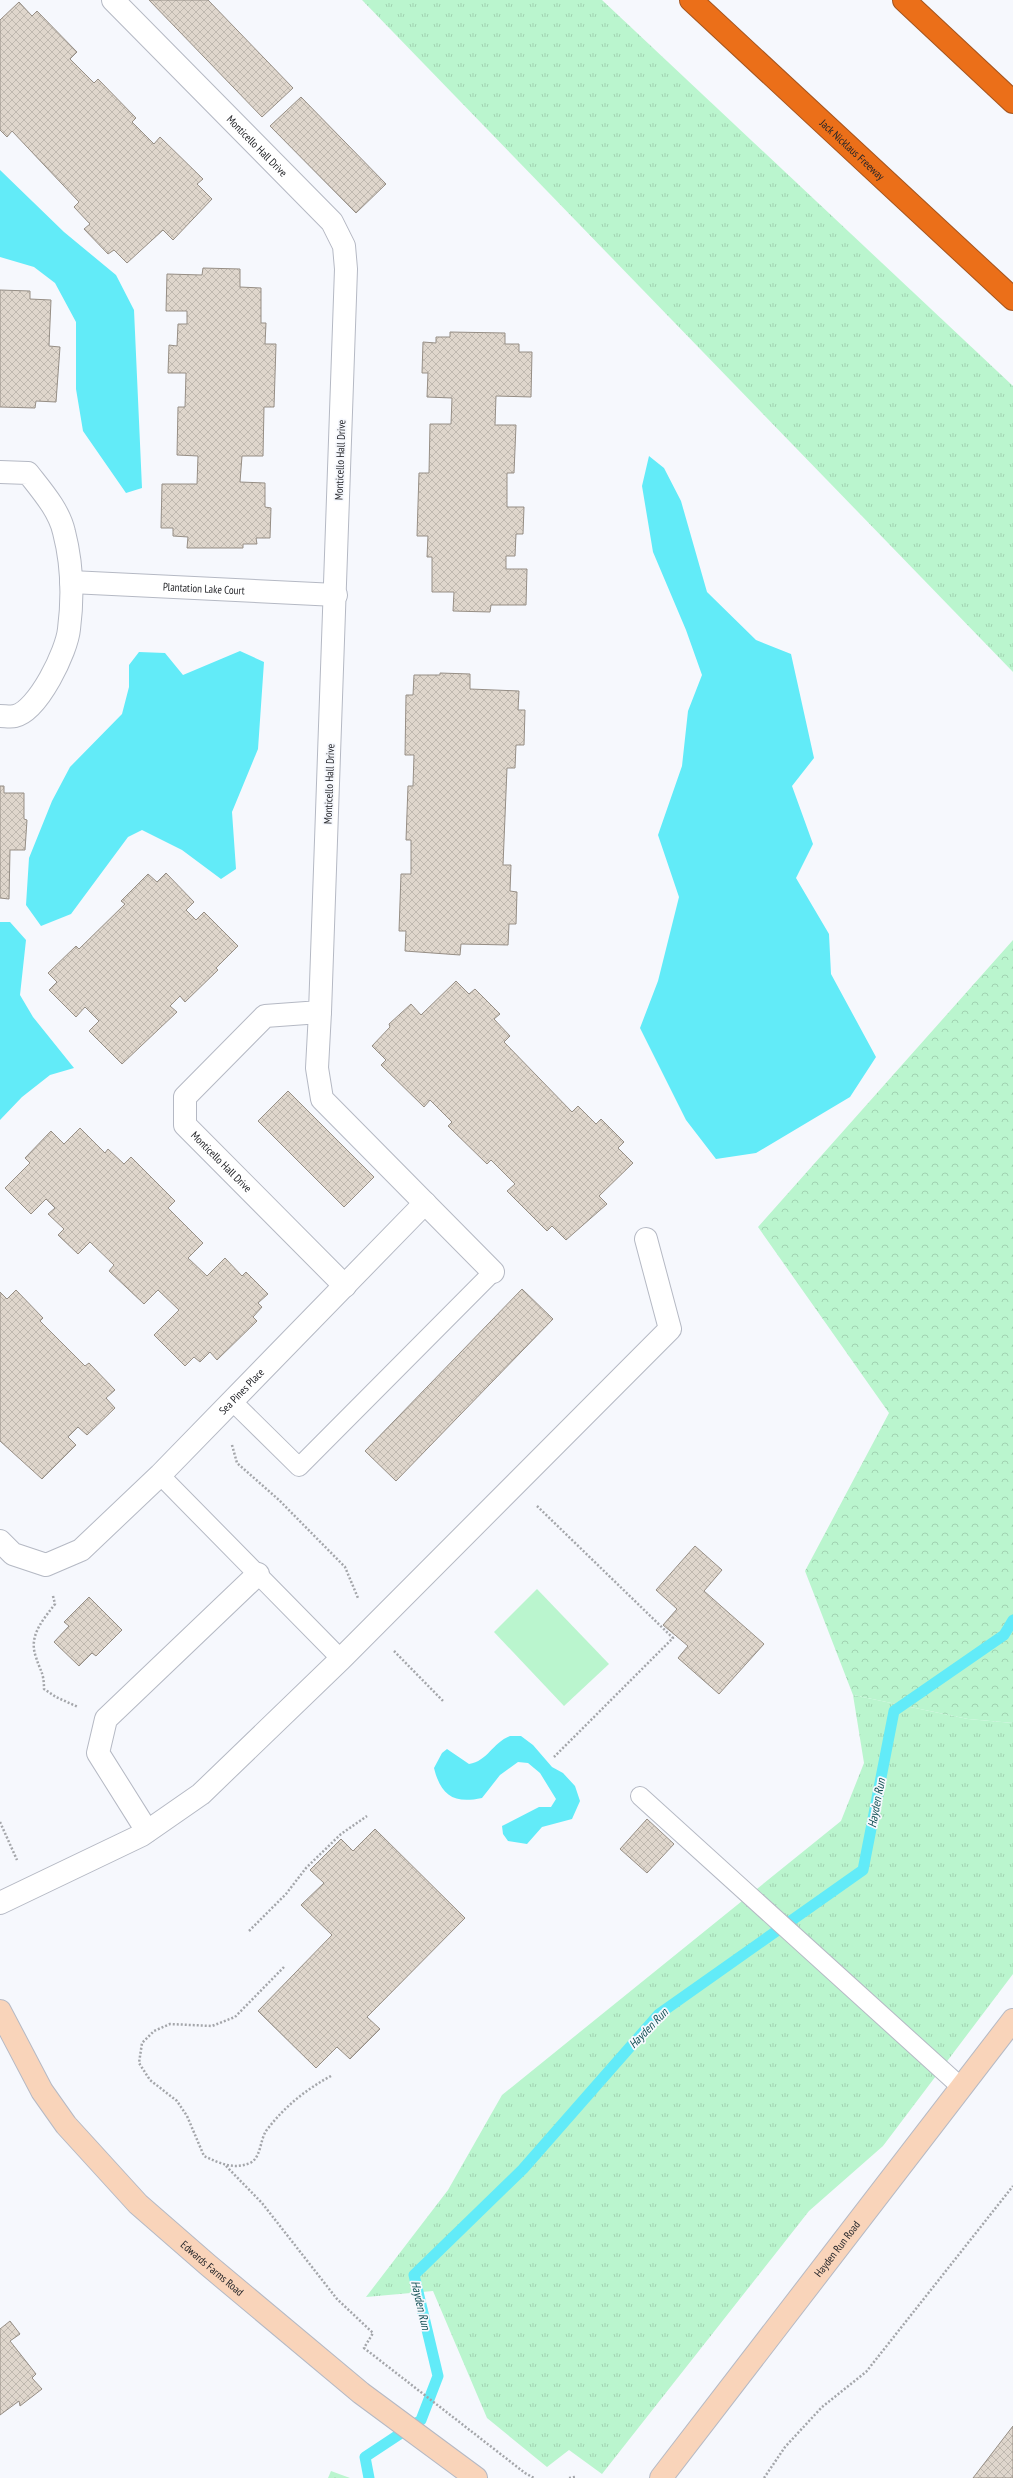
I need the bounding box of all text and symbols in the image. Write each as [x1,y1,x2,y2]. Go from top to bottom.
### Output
street label: Monticello Hall Drive [224,112,291,180]
street label: Jack Nicklaus Freeway [816,116,888,184]
street label: Monticello Hall Drive [332,419,348,500]
street label: Plantation Lake Court [162,580,245,598]
street label: Monticello Hall Drive [321,743,337,824]
street label: Monticello Hall Drive [188,1128,255,1196]
street label: Sea Pines Place [216,1365,267,1417]
water label: Hayden Run [864,1776,888,1829]
water label: Hayden Run [625,2004,671,2051]
street label: Hayden Run Road [811,2218,863,2280]
street label: Edwards Farms Road [178,2237,247,2299]
water label: Hayden Run [408,2279,434,2332]

